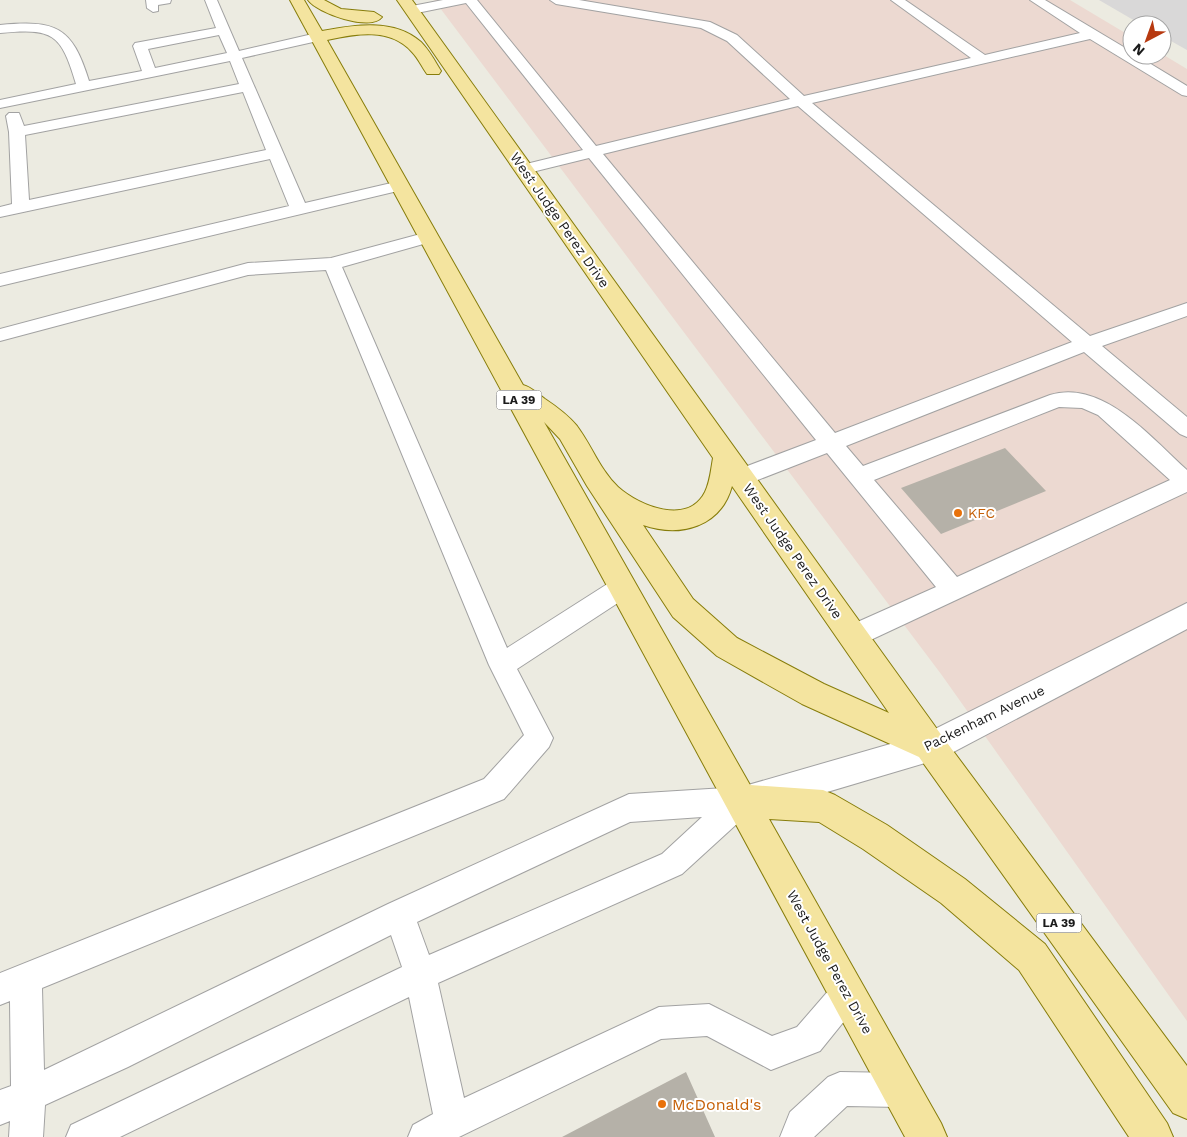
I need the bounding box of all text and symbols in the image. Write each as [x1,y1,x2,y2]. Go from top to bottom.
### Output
north arrow [1122,15,1172,65]
text: N [1129,40,1148,59]
street label: West Judge Perez Drive [507,149,613,291]
road number: LA 39 [496,390,542,410]
street label: West Judge Perez Drive [740,480,846,622]
place label: KFC [968,505,995,521]
marker: KFC [952,507,964,519]
street label: Packenham Avenue [921,682,1047,754]
street label: West Judge Perez Drive [784,888,876,1036]
road number: LA 39 [1036,914,1082,932]
place label: McDonald's [672,1095,762,1114]
marker: McDonald's [656,1098,668,1110]

